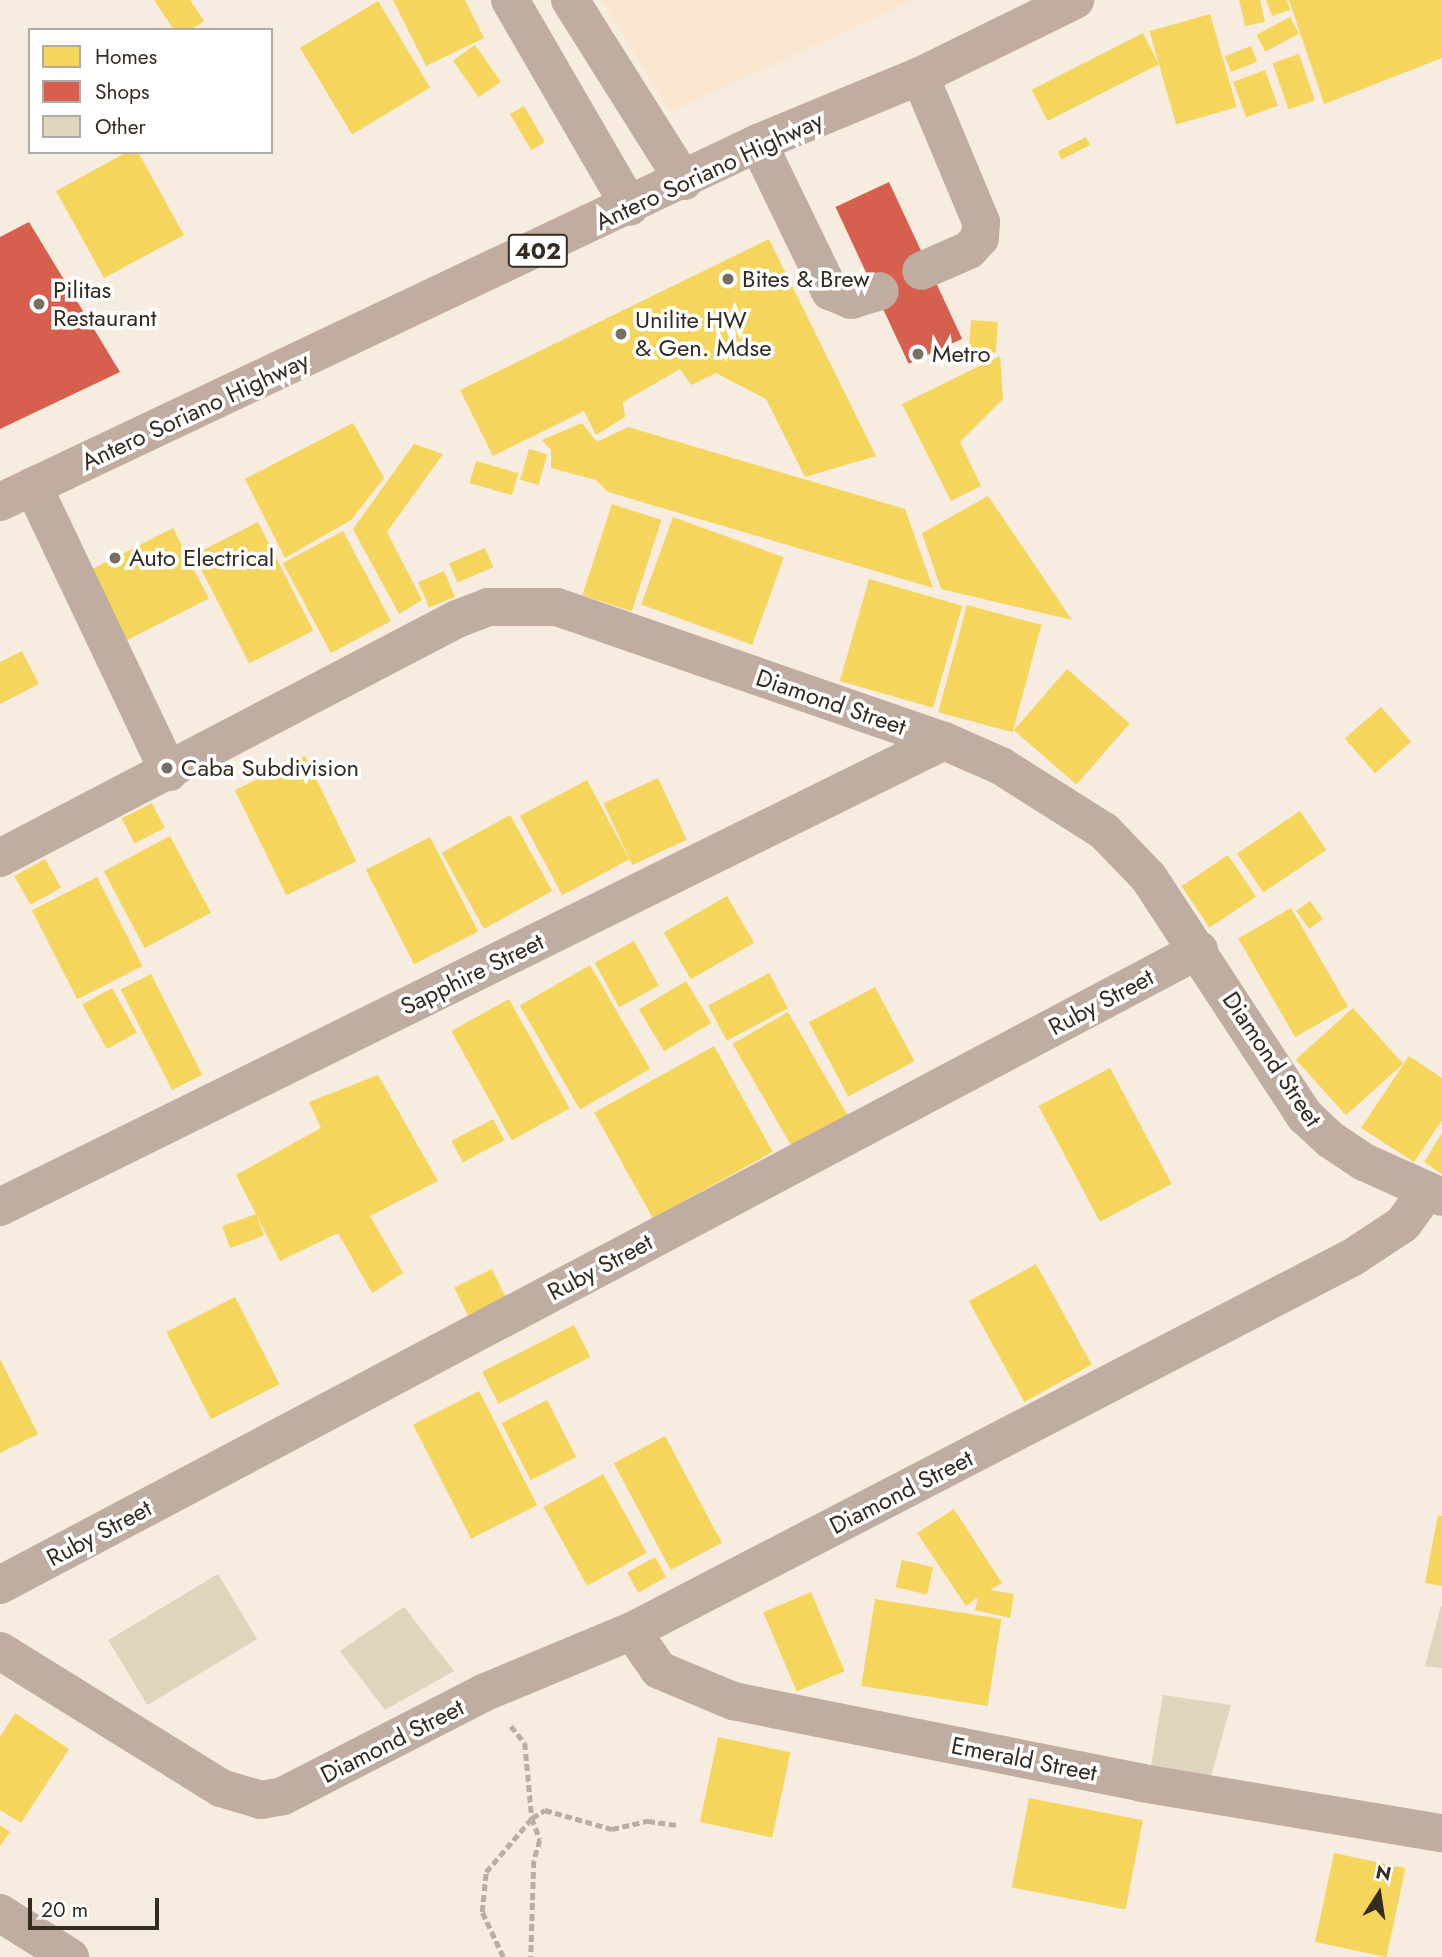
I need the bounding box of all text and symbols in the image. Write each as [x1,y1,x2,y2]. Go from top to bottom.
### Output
legend [28,28,273,154]
text: Homes [95,42,157,72]
text: Shops [95,77,149,107]
street label: Antero Soriano Highway [591,106,827,236]
text: Other [95,112,146,142]
road number: 402 [506,232,570,270]
place label: Bites & Brew [742,265,870,293]
marker: Bites & Brew [720,271,736,287]
place label: Pilitas Restaurant [53,276,157,332]
marker: Pilitas Restaurant [31,296,47,312]
place label: Unilite HW & Gen. Mdse [635,306,772,362]
marker: Unilite HW & Gen. Mdse [613,326,629,342]
place label: Metro [932,340,991,368]
street label: Antero Soriano Highway [77,346,313,476]
marker: Metro [910,346,926,362]
place label: Auto Electrical [129,544,274,572]
marker: Auto Electrical [107,550,123,566]
street label: Diamond Street [752,663,910,741]
place label: Caba Subdivision [181,754,359,782]
marker: Caba Subdivision [159,760,175,776]
street label: Sapphire Street [396,927,548,1021]
street label: Ruby Street [1044,962,1158,1042]
street label: Diamond Street [1216,986,1328,1132]
street label: Ruby Street [543,1227,657,1307]
street label: Diamond Street [825,1444,977,1540]
street label: Ruby Street [42,1493,156,1573]
street label: Diamond Street [316,1693,468,1789]
street label: Emerald Street [949,1731,1099,1787]
text: N [1373,1858,1394,1888]
north arrow [1344,1859,1414,1929]
scale bar [32,1884,163,1928]
text: 20 m [41,1895,88,1925]

